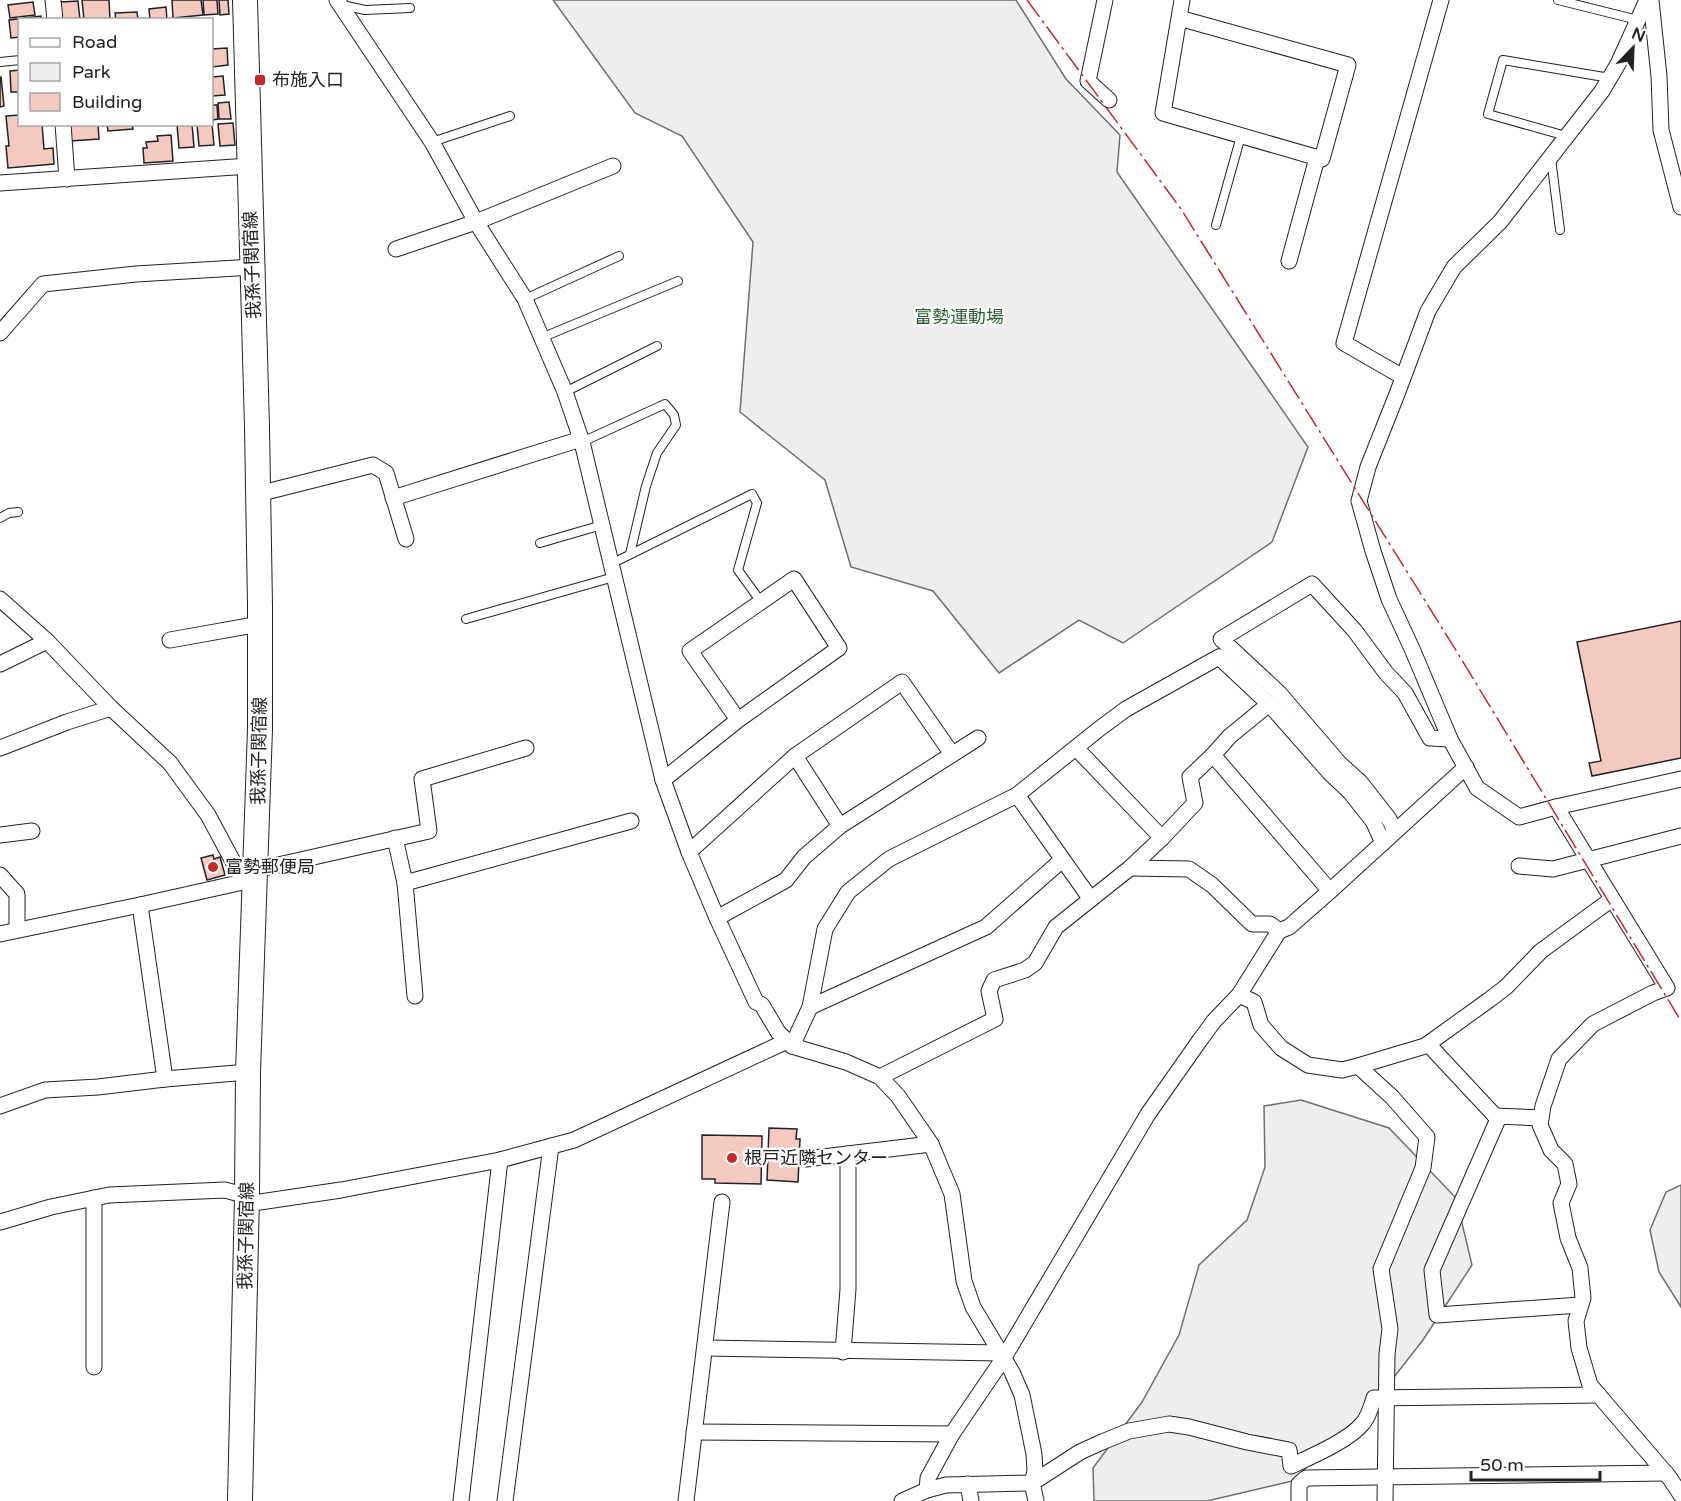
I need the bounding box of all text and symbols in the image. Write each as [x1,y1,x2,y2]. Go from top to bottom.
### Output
legend [18,18,213,126]
north arrow [1603,18,1663,78]
text: N [1629,23,1648,47]
text: Road [72,31,117,53]
text: Park [72,61,111,83]
place label: 布施入口 [272,69,344,91]
marker: 布施入口 [253,73,267,87]
text: Building [72,91,142,113]
street label: 我孫子関宿線 [239,211,265,319]
park label: 富勢運動場 [914,306,1004,328]
street label: 我孫子関宿線 [247,697,271,805]
place label: 富勢郵便局 [225,856,315,878]
marker: 富勢郵便局 [206,860,220,874]
place label: 根戸近隣センター [744,1147,888,1169]
marker: 根戸近隣センター [725,1151,739,1165]
street label: 我孫子関宿線 [234,1182,258,1290]
scale bar [1471,1444,1600,1482]
text: 50 m [1480,1454,1524,1476]

